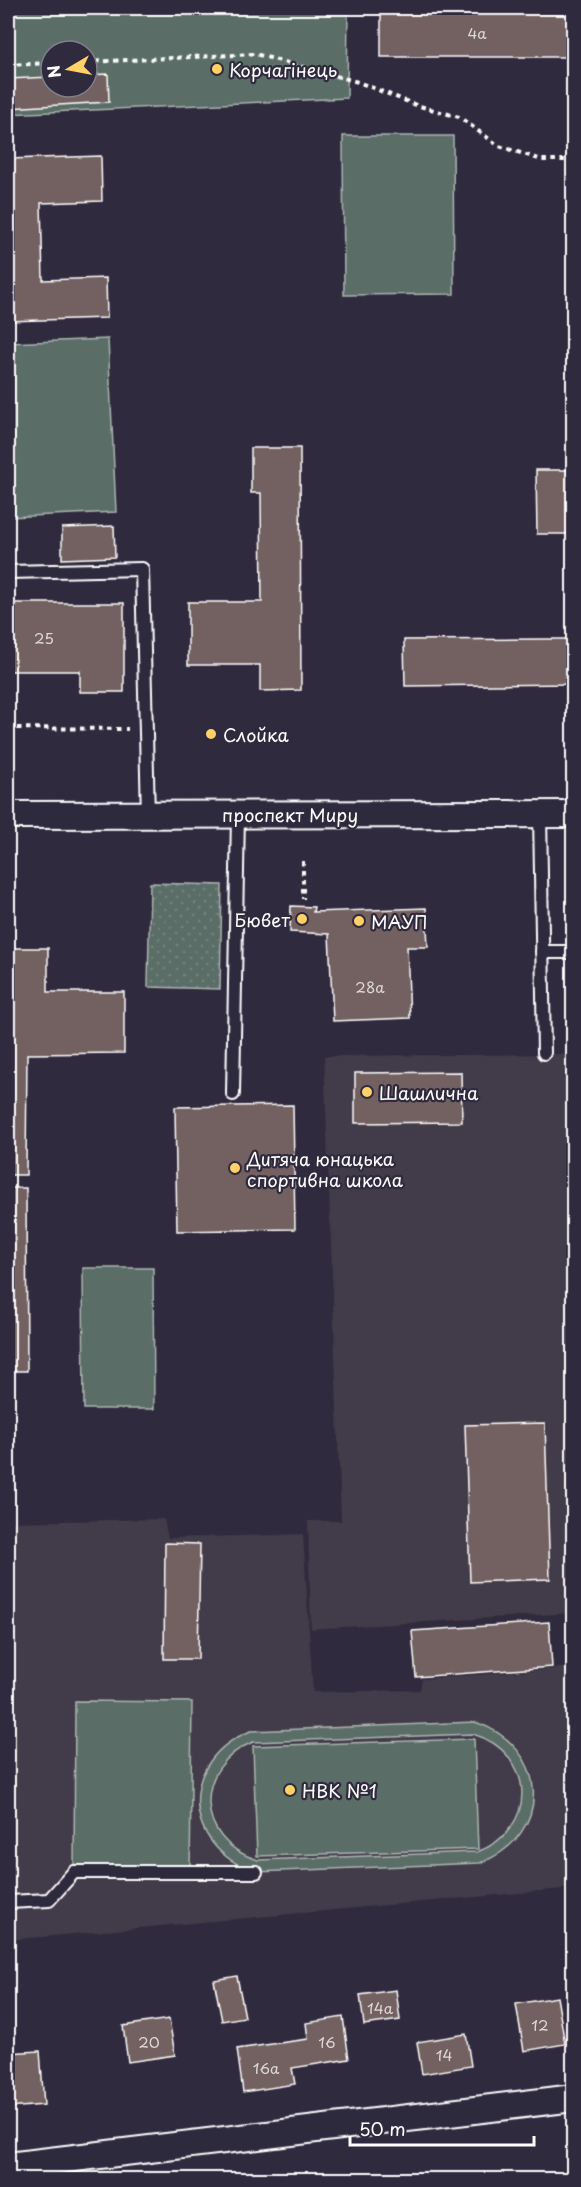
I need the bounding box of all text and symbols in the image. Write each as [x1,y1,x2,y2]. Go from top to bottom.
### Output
house number: 4а [467,21,487,44]
north arrow [39,39,99,99]
place label: Корчагінець [229,56,337,83]
marker: Корчагінець [210,62,224,76]
text: N [40,63,66,80]
house number: 25 [34,626,54,649]
place label: Слойка [223,721,289,748]
marker: Слойка [204,727,218,741]
street label: проспект Миру [222,801,358,828]
place label: Бювет [235,906,290,933]
place label: МАУП [371,908,427,935]
marker: Бювет [295,912,309,926]
marker: МАУП [352,914,366,928]
house number: 28а [355,975,385,998]
place label: Шашлична [379,1079,479,1106]
marker: Шашлична [360,1085,374,1099]
place label: Дитяча юнацька спортивна школа [246,1145,404,1193]
marker: Дитяча юнацька спортивна школа [228,1161,242,1175]
place label: НВК №1 [302,1777,377,1804]
marker: НВК №1 [283,1783,297,1797]
house number: 14а [367,1996,394,2019]
house number: 12 [531,2013,549,2036]
house number: 20 [138,2030,160,2053]
house number: 16 [318,2030,336,2053]
house number: 14 [436,2043,452,2066]
house number: 16а [253,2056,280,2079]
scale bar [350,2109,534,2147]
text: 50 m [359,2115,406,2142]

